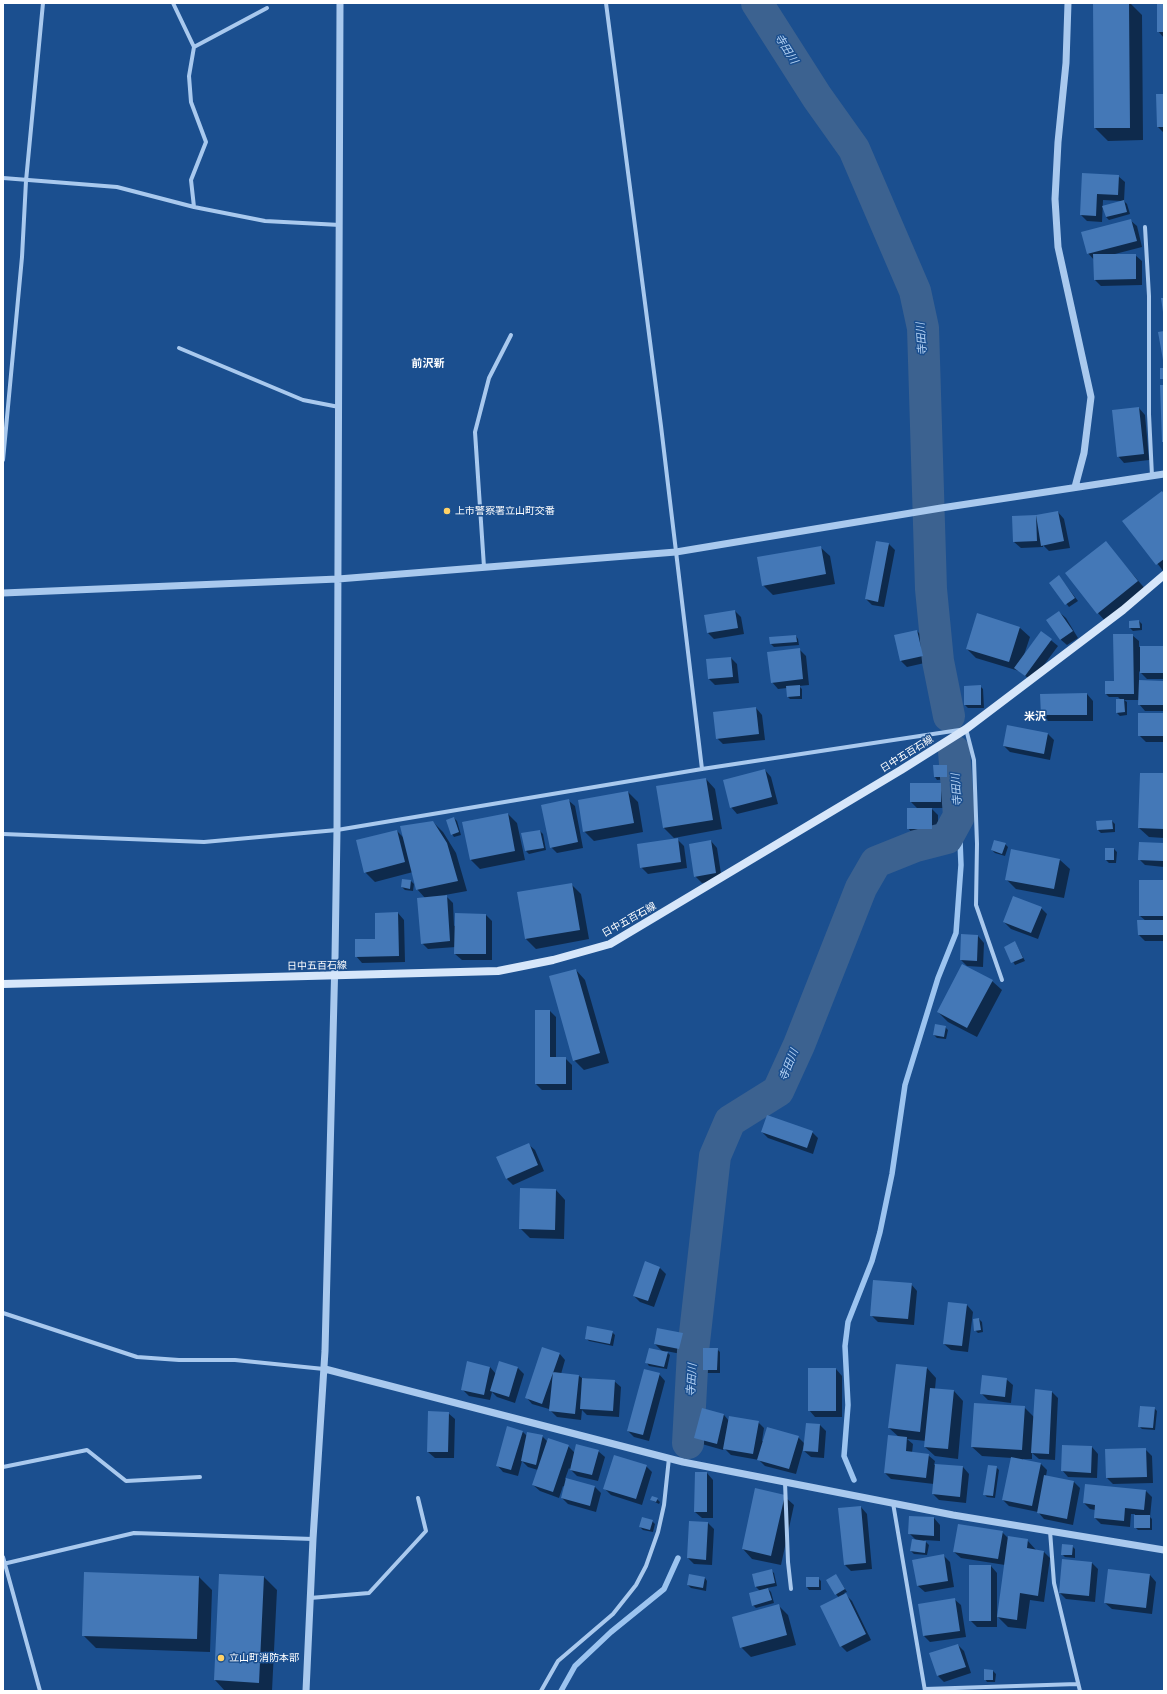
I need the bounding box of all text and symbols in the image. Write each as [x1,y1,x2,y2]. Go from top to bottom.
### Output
water label: 寺田川 [772,32,800,66]
water label: 寺田川 [914,322,930,356]
district label: 前沢新 [412,357,444,371]
place label: 上市警察署立山町交番 [455,505,555,517]
marker: 上市警察署立山町交番 [442,506,452,516]
district label: 米沢 [1024,710,1046,724]
street label: 日中五百石線 [878,733,936,775]
water label: 寺田川 [949,773,965,807]
street label: 日中五百石線 [600,900,658,940]
street label: 日中五百石線 [287,959,347,973]
water label: 寺田川 [777,1047,801,1083]
water label: 寺田川 [685,1363,699,1397]
place label: 立山町消防本部 [229,1652,299,1664]
marker: 立山町消防本部 [216,1653,226,1663]

